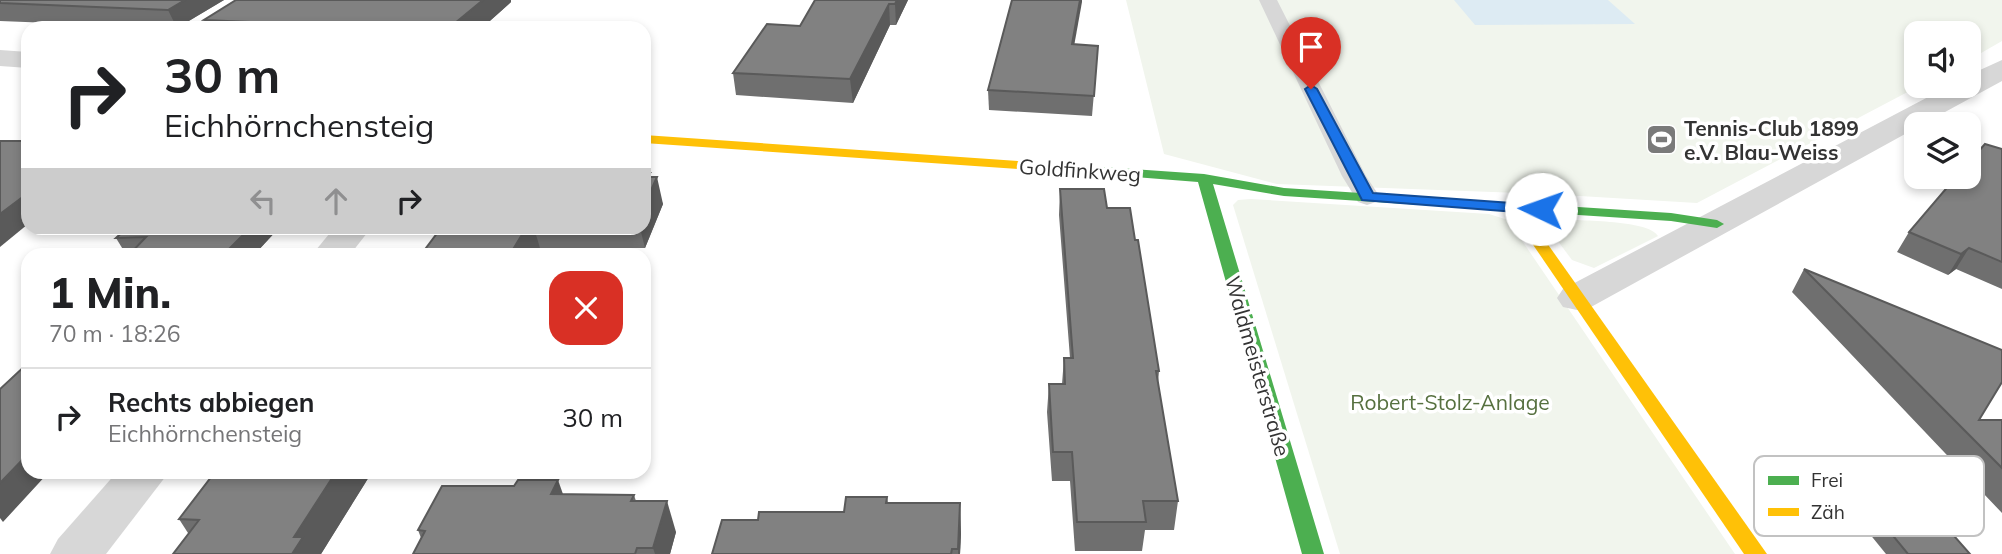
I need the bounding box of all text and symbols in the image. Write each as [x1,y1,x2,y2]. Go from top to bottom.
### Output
pin [1281,17,1341,89]
map controls [1904,21,1981,189]
button: sound [1904,21,1981,98]
icon: arrive [1292,28,1330,66]
text: 30 m [164,44,280,105]
icon: right [49,49,140,140]
text: Eichhörnchensteig [164,105,434,145]
button: layers [1904,112,1981,189]
place label: Tennis-Club 1899 e.V. Blau-Weiss [1684,115,1859,165]
sports icon: Tennis-Club 1899 e.V. Blau-Weiss [1644,123,1678,157]
street label: Goldfinkweg [1018,153,1142,187]
position arrow [1504,172,1578,246]
icon: left [244,182,282,220]
icon: ahead [317,182,355,220]
icon: right [390,182,428,220]
text: 1 Min. [49,266,171,319]
button: close [549,271,623,345]
street label: Waldmeisterstraße [1220,273,1296,459]
text: 70 m · 18:26 [49,319,181,348]
text: Rechts abbiegen [108,386,314,419]
park label: Robert-Stolz-Anlage [1350,389,1550,415]
icon: right [49,398,87,436]
text: 30 m [562,401,623,434]
text: Eichhörnchensteig [108,419,302,448]
legend [1754,456,1984,536]
text: Frei [1811,468,1843,492]
text: Zäh [1811,500,1845,524]

